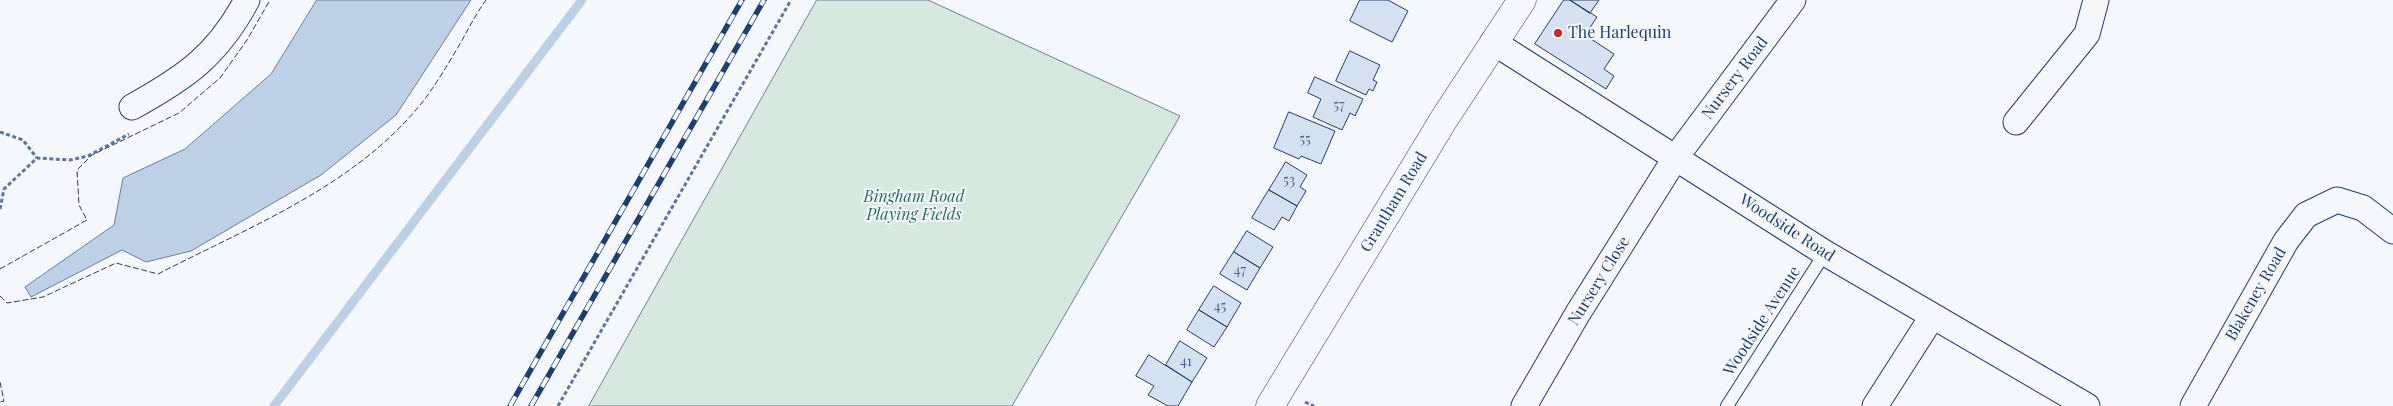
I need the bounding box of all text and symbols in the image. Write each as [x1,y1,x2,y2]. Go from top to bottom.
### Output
place label: The Harlequin [1568,23,1671,43]
marker: The Harlequin [1552,27,1564,39]
street label: Nursery Road [1698,33,1772,123]
house number: 57 [1333,98,1345,114]
house number: 55 [1299,132,1311,148]
street label: Grantham Road [1357,148,1431,256]
house number: 53 [1283,173,1295,189]
park label: Bingham Road Playing Fields [864,187,964,225]
street label: Woodside Road [1736,190,1838,266]
street label: Nursery Close [1564,233,1634,329]
street label: Blakeney Road [2221,244,2291,344]
house number: 47 [1234,263,1246,279]
street label: Woodside Avenue [1720,263,1804,379]
house number: 45 [1214,299,1226,315]
house number: 41 [1180,354,1192,370]

